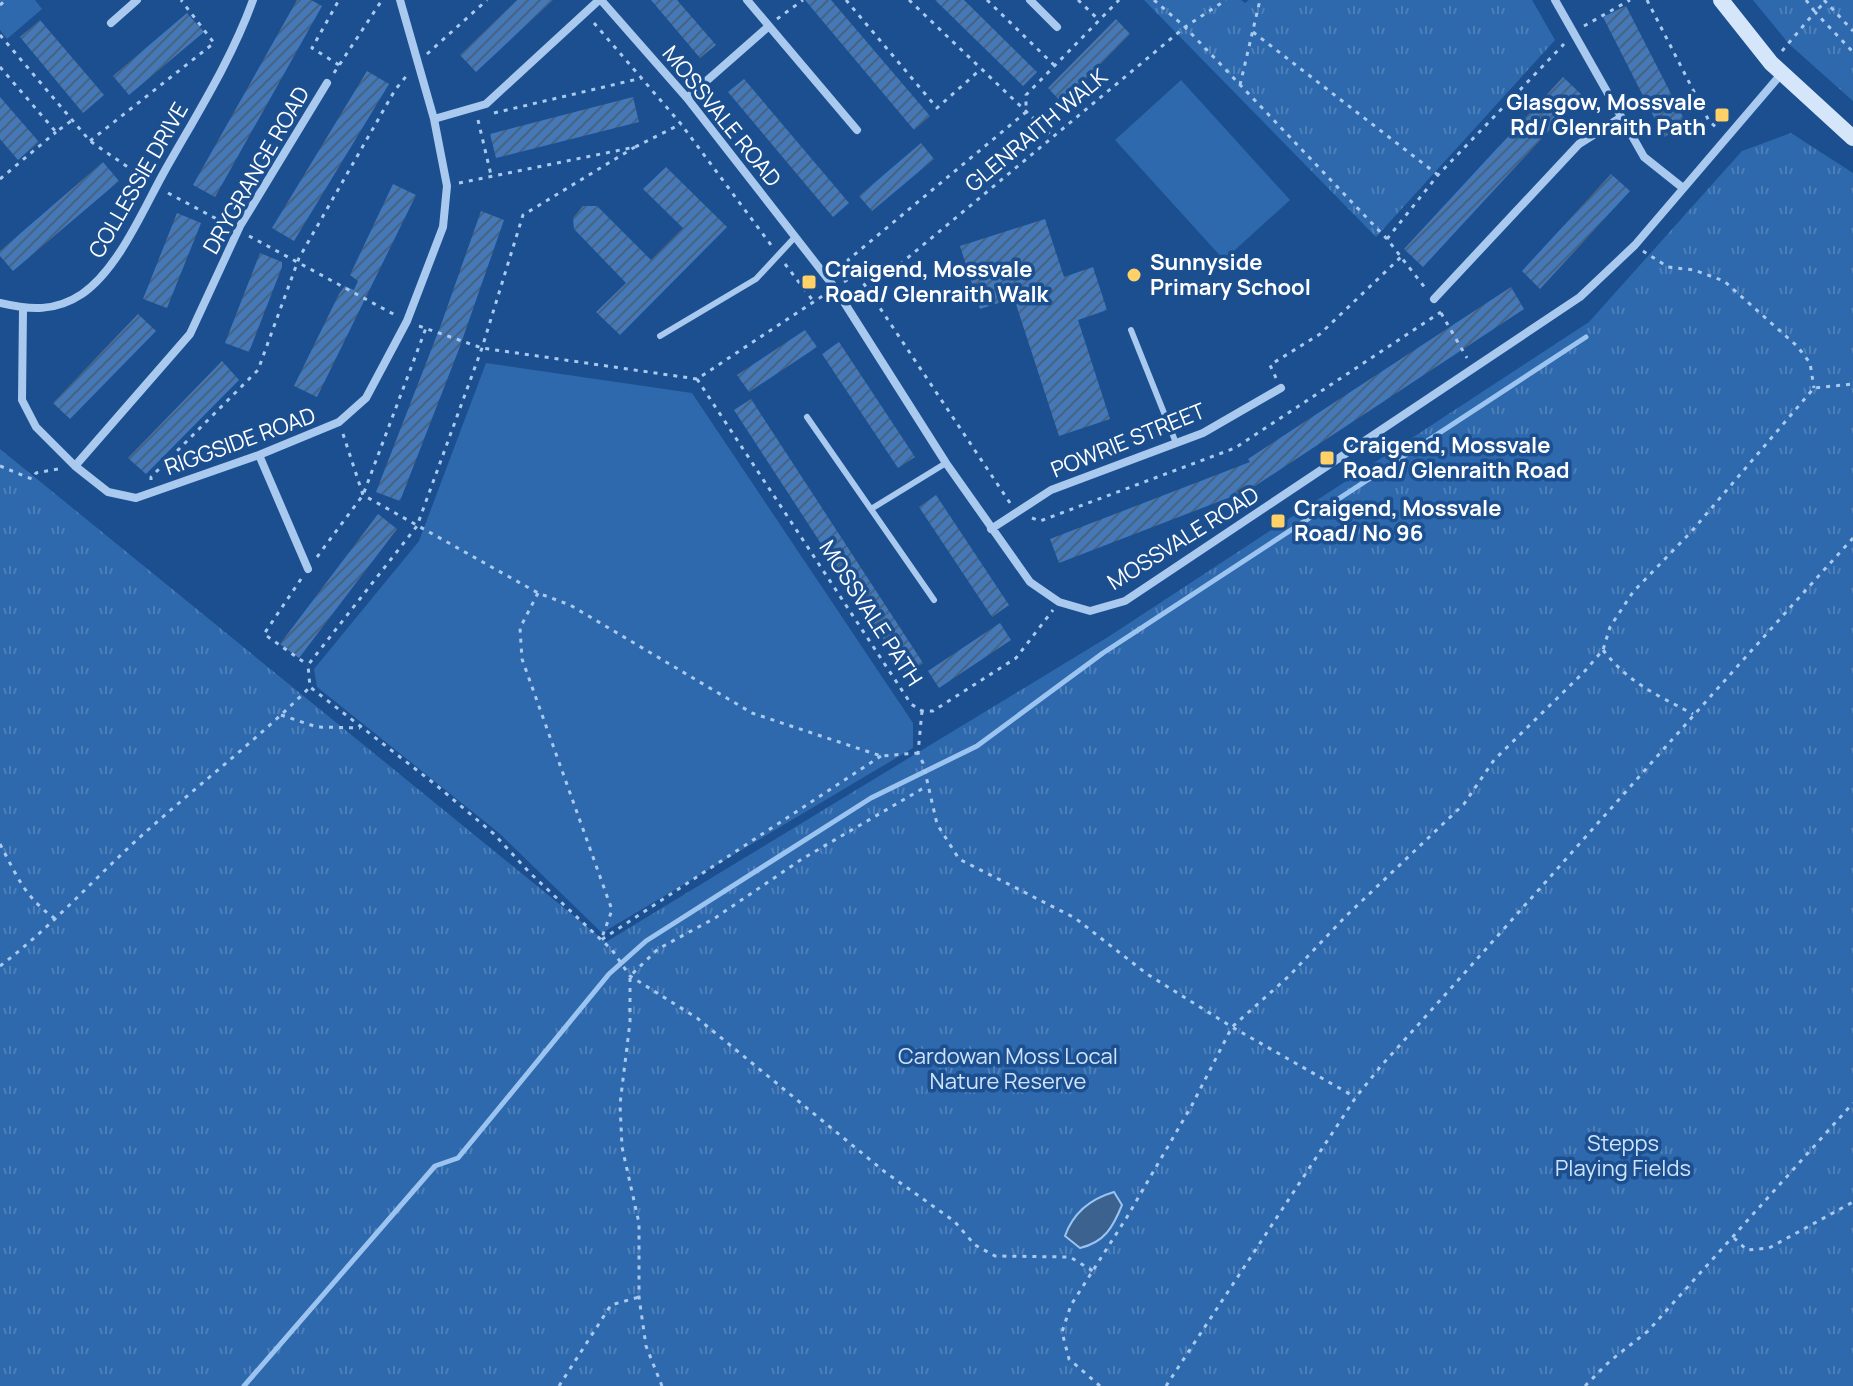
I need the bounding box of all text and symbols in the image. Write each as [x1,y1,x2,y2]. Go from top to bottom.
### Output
street label: MOSSVALE ROAD [656,39,788,193]
street label: GLENRAITH WALK [959,61,1114,198]
street label: DRYGRANGE ROAD [196,81,316,259]
place label: Glasgow, Mossvale Rd/ Glenraith Path [1506,87,1706,142]
street label: COLLESSIE DRIVE [81,97,195,263]
marker: Glasgow, Mossvale Rd/ Glenraith Path [1713,106,1731,124]
place label: Sunnyside Primary School [1150,247,1311,302]
place label: Craigend, Mossvale Road/ Glenraith Walk [825,254,1050,309]
marker: Sunnyside Primary School [1125,266,1143,284]
marker: Craigend, Mossvale Road/ Glenraith Walk [800,273,818,291]
street label: POWRIE STREET [1046,395,1210,485]
street label: RIGGSIDE ROAD [160,400,320,482]
place label: Craigend, Mossvale Road/ Glenraith Road [1343,430,1570,485]
marker: Craigend, Mossvale Road/ Glenraith Road [1318,449,1336,467]
street label: MOSSVALE ROAD [1102,479,1264,597]
place label: Craigend, Mossvale Road/ No 96 [1294,493,1501,548]
marker: Craigend, Mossvale Road/ No 96 [1269,512,1287,530]
street label: MOSSVALE PATH [813,534,929,692]
park label: Cardowan Moss Local Nature Reserve [898,1041,1118,1096]
park label: Stepps Playing Fields [1555,1128,1691,1183]

